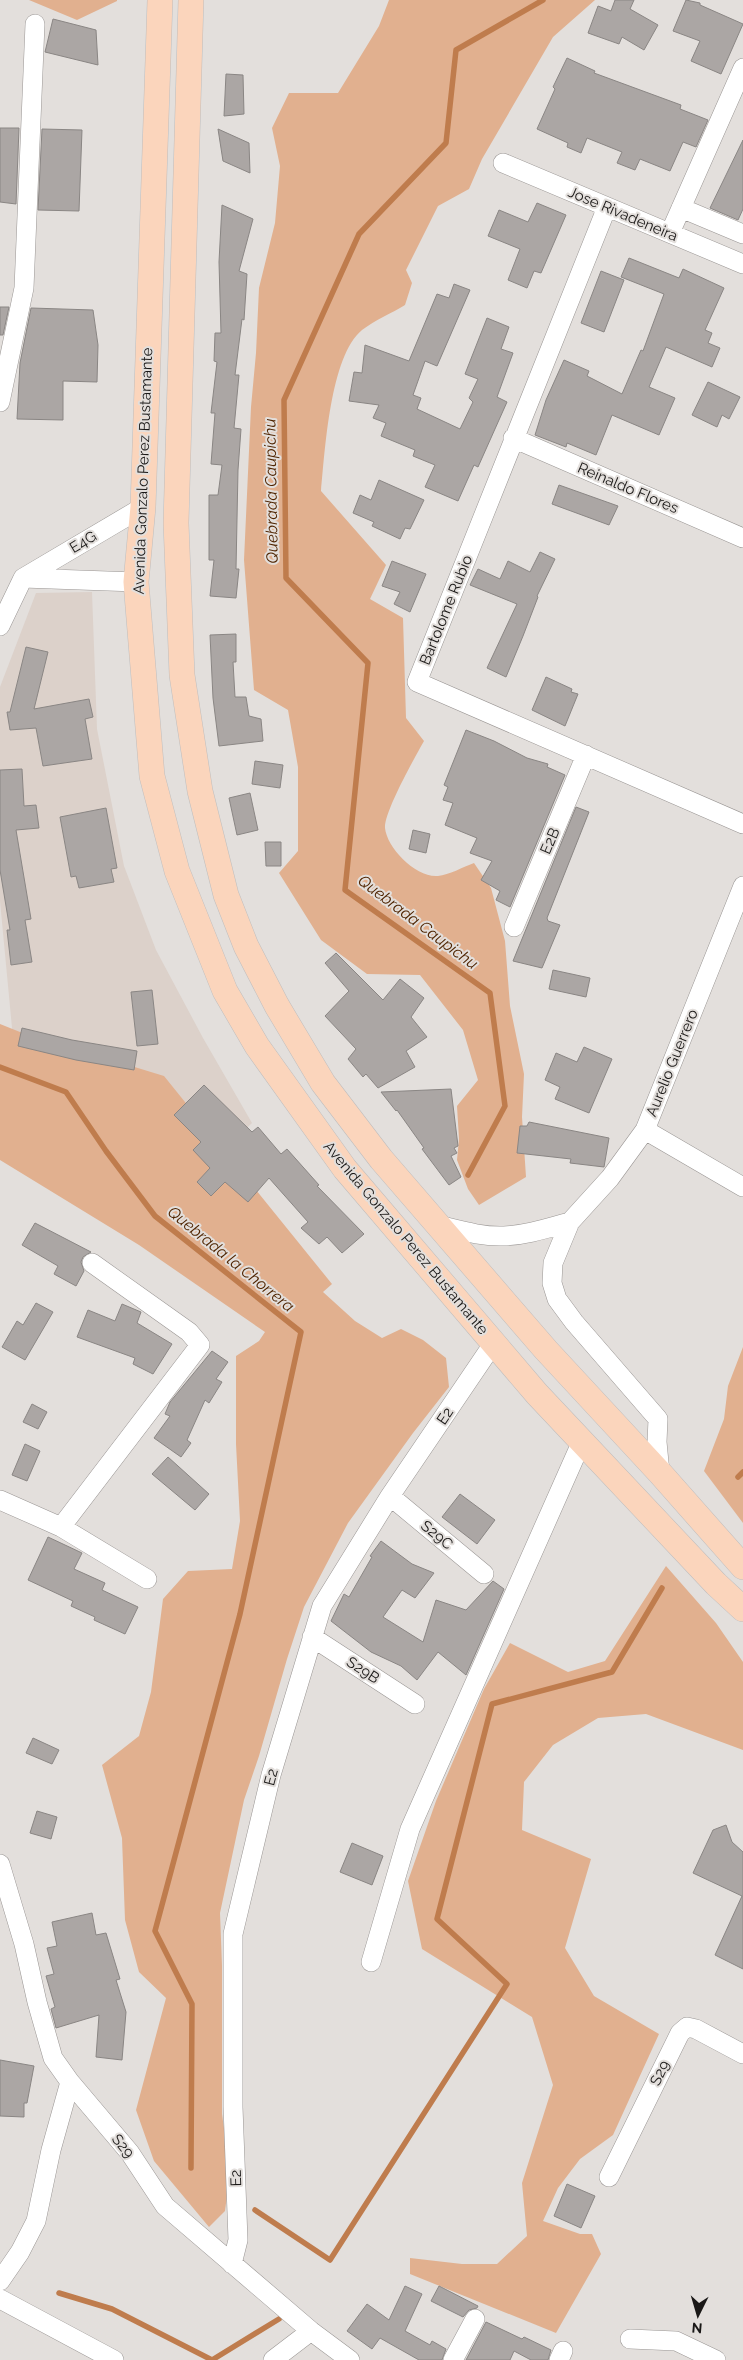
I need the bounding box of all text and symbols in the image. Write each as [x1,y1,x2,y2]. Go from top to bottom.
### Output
street label: Jose Rivadeneira [566,183,680,245]
street label: Avenida Gonzalo Perez Bustamante [130,347,156,595]
water label: Quebrada Caupichu [260,418,282,564]
street label: Reinaldo Flores [575,459,681,517]
street label: E4G [66,527,100,557]
street label: Bartolome Rubio [416,552,476,667]
street label: E2B [536,825,564,857]
water label: Quebrada Caupichu [354,871,482,973]
street label: Aurelio Guerrero [642,1007,702,1119]
street label: Avenida Gonzalo Perez Bustamante [320,1138,492,1339]
water label: Quebrada la Chorrera [164,1202,298,1316]
street label: E2 [433,1404,457,1428]
street label: S29C [417,1517,457,1553]
street label: S29B [343,1653,383,1687]
street label: E2 [260,1766,282,1788]
street label: S29 [646,2057,674,2089]
street label: S29 [108,2130,138,2162]
street label: E2 [227,2169,245,2187]
north arrow [673,2290,723,2340]
text: N [691,2320,703,2336]

